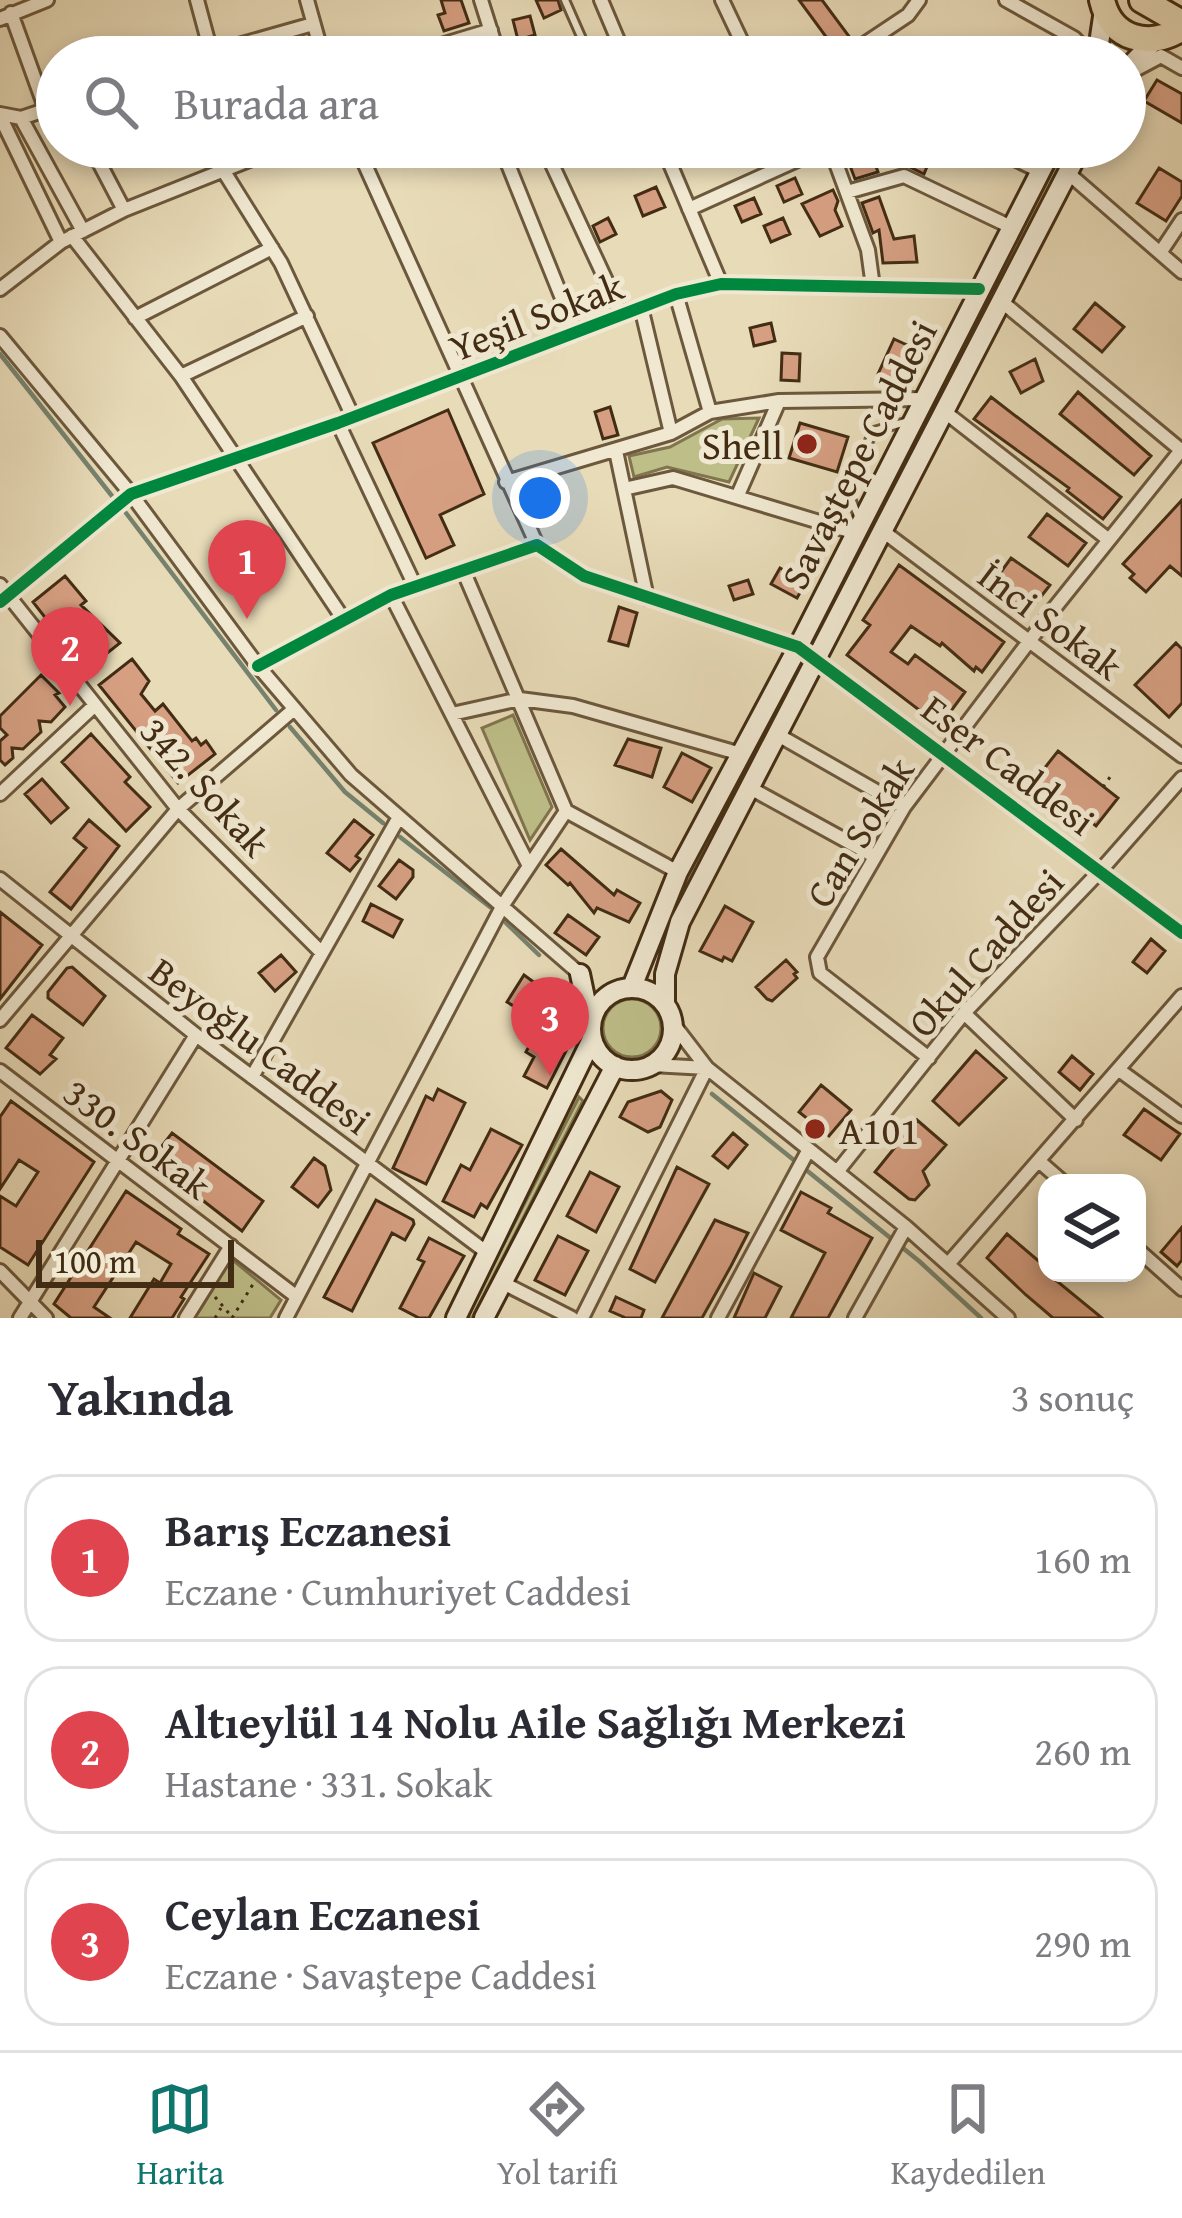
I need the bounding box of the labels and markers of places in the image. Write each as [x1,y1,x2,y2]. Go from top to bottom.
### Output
place label: Shell [702,416,783,473]
marker: Shell [794,431,820,457]
pin: 1 [208,520,286,619]
pin: 2 [31,607,109,706]
pin: 3 [511,977,589,1076]
place label: A101 [839,1101,919,1158]
marker: A101 [802,1116,828,1142]

